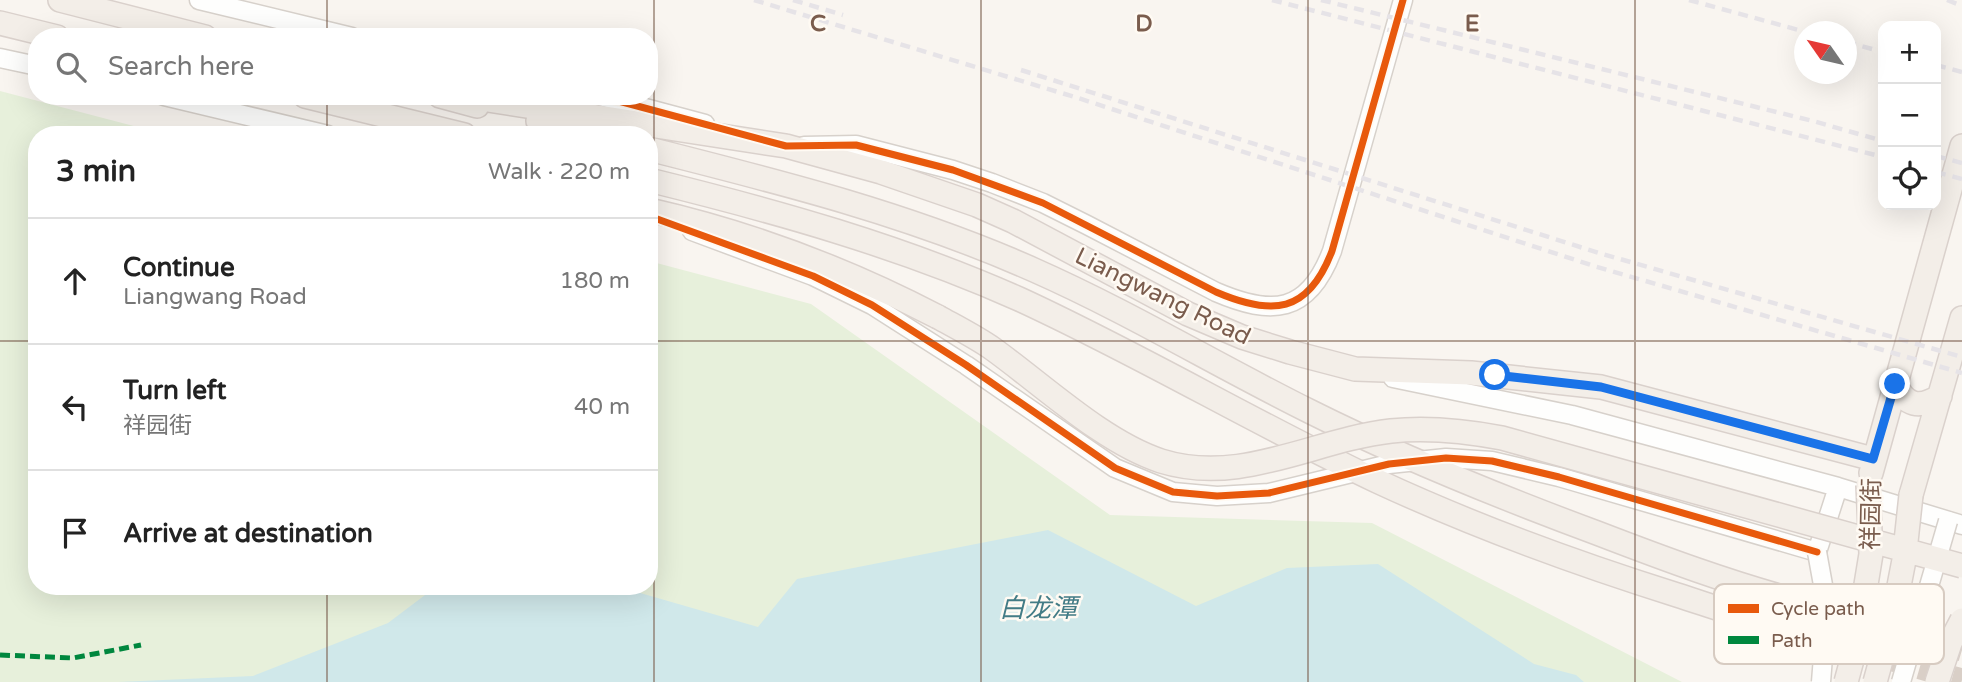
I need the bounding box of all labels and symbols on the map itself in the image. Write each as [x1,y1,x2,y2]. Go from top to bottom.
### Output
text: C [810,10,826,38]
text: D [1135,10,1153,38]
text: E [1465,10,1479,38]
north arrow [1794,21,1857,84]
street label: Liangwang Road [1070,241,1255,352]
route start [1479,359,1510,390]
route end [1879,368,1910,399]
street label: 祥园街 [1856,478,1887,550]
legend [1714,584,1944,664]
water label: 白龙潭 [999,593,1081,624]
text: Cycle path [1771,598,1865,620]
text: Path [1771,630,1813,652]

